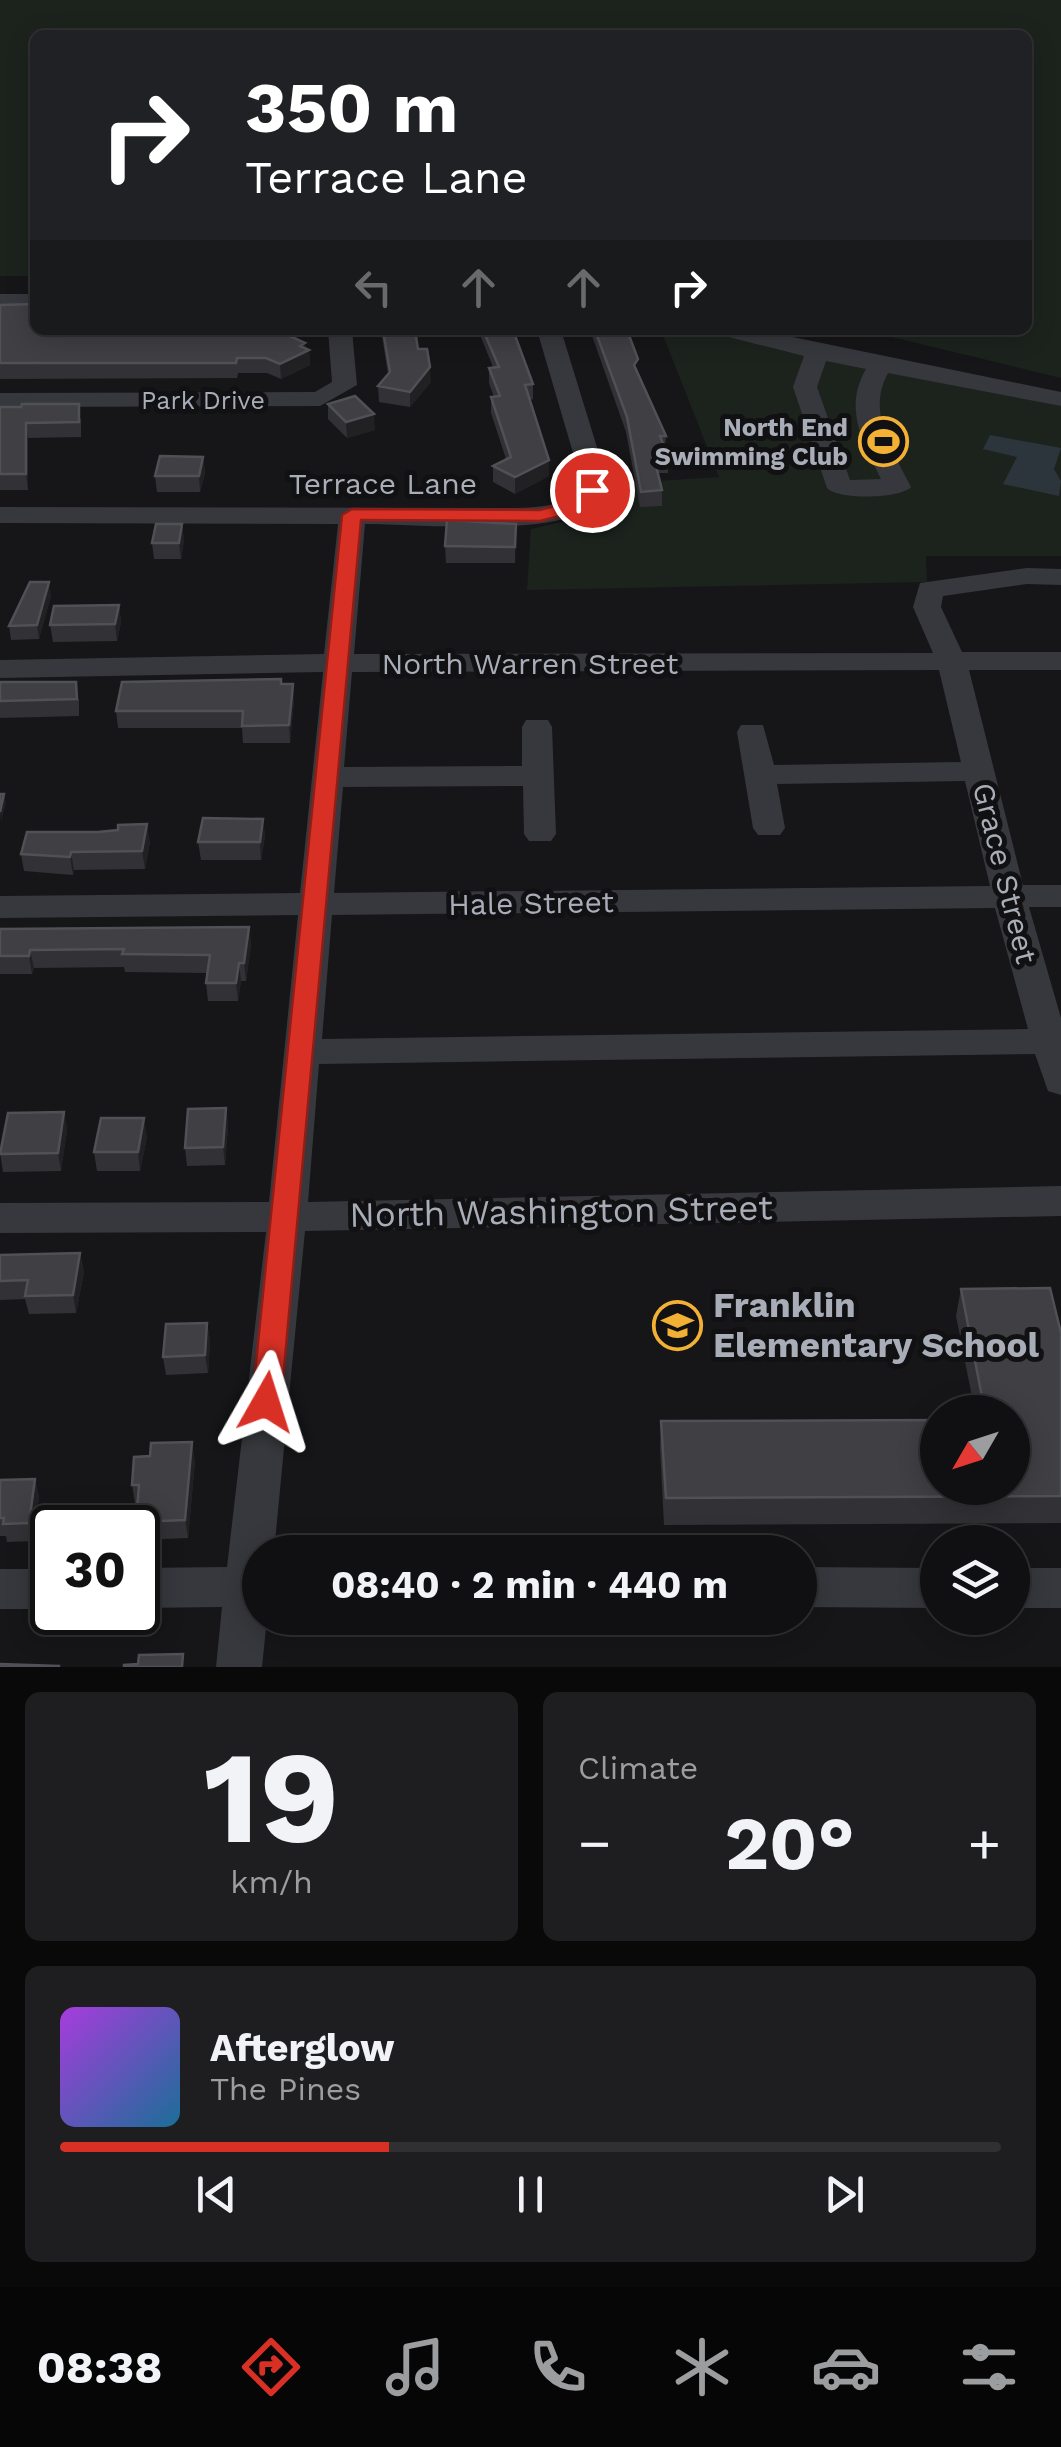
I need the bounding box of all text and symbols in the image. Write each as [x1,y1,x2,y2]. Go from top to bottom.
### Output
text: 350 m [245,67,458,149]
icon: right [80,70,210,200]
text: Terrace Lane [245,151,527,204]
icon: left [346,260,401,315]
icon: ahead [451,260,506,315]
icon: ahead [556,260,611,315]
icon: right [661,260,716,315]
street label: Park Drive [141,386,265,415]
place label: North End Swimming Club [655,413,848,471]
sports icon: North End Swimming Club [857,415,909,467]
pin [550,448,635,533]
icon: arrive [565,463,620,518]
street label: Terrace Lane [289,466,477,501]
street label: North Warren Street [382,646,679,681]
street label: Grace Street [966,779,1044,967]
street label: Hale Street [448,884,615,922]
street label: North Washington Street [349,1186,773,1236]
place label: Franklin Elementary School [713,1284,1039,1366]
school or university icon: Franklin Elementary School [652,1299,704,1351]
position arrow [214,1350,318,1454]
north arrow [920,1395,1030,1505]
map controls [920,1395,1030,1635]
speed limit sign: 30 [30,1505,160,1635]
button: layers [920,1525,1030,1635]
text: 08:40 · 2 min · 440 m [331,1563,728,1607]
text: 19 [203,1721,340,1874]
text: Climate [578,1749,698,1787]
text: 20° [724,1799,855,1887]
text: − [578,1811,611,1875]
text: + [968,1811,1001,1875]
text: km/h [230,1863,313,1901]
text: Afterglow [210,2026,395,2070]
text: The Pines [210,2070,361,2108]
icon: previous [189,2167,244,2222]
icon: pause [503,2167,558,2222]
icon: next [817,2167,872,2222]
icon: directions [236,2332,306,2402]
icon: music [380,2332,450,2402]
icon: phone [523,2332,593,2402]
icon: climate [667,2332,737,2402]
icon: car [811,2332,881,2402]
icon: filters [954,2332,1024,2402]
text: 08:38 [37,2341,162,2394]

